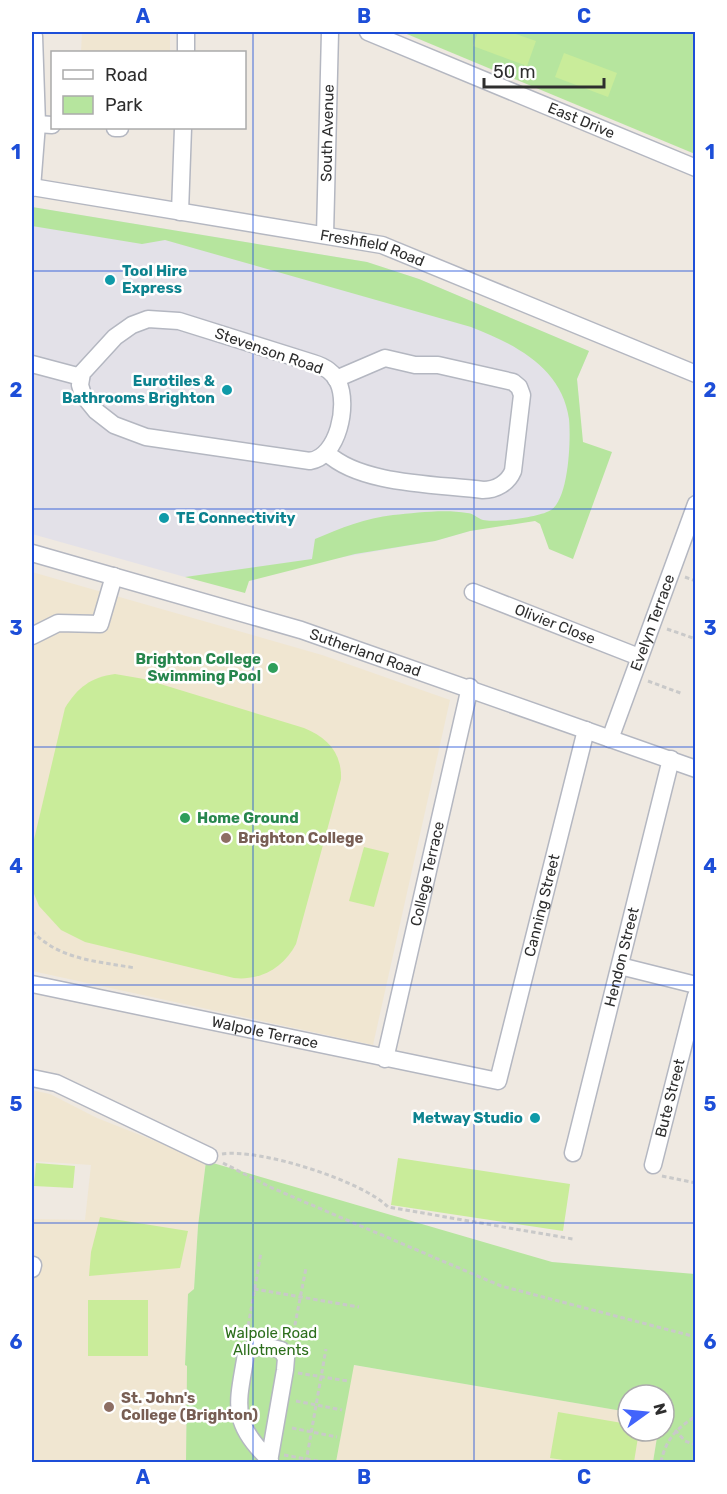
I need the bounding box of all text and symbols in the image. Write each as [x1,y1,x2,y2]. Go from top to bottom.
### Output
text: A [136,4,151,28]
text: B [357,4,371,28]
text: C [577,4,591,28]
legend [51,51,246,129]
scale bar [484,51,604,89]
text: 50 m [493,61,536,83]
text: Road [105,64,148,86]
street label: South Avenue [317,84,338,182]
text: Park [105,94,143,116]
street label: East Drive [545,99,617,142]
text: 1 [11,140,21,164]
text: 1 [705,140,715,164]
street label: Freshfield Road [319,226,427,270]
place label: Tool Hire Express [122,262,187,297]
marker: Tool Hire Express [103,273,117,287]
street label: Stevenson Road [212,324,326,378]
place label: Eurotiles & Bathrooms Brighton [62,372,215,407]
text: 2 [10,378,23,402]
text: 2 [704,378,717,402]
marker: Eurotiles & Bathrooms Brighton [220,383,234,397]
place label: TE Connectivity [176,509,295,527]
marker: TE Connectivity [157,511,171,525]
street label: Evelyn Terrace [627,572,679,673]
street label: Olivier Close [512,600,598,648]
text: 3 [9,616,23,640]
text: 3 [703,616,717,640]
street label: Sutherland Road [307,625,423,681]
place label: Brighton College Swimming Pool [136,650,261,685]
marker: Brighton College Swimming Pool [266,661,280,675]
place label: Home Ground [197,809,299,827]
marker: Home Ground [178,811,192,825]
street label: College Terrace [407,820,448,928]
place label: Brighton College [238,829,364,847]
marker: Brighton College [219,831,233,845]
street label: Canning Street [520,852,564,959]
text: 4 [9,854,23,878]
text: 4 [703,854,717,878]
street label: Hendon Street [601,905,643,1009]
street label: Walpole Terrace [210,1013,320,1052]
street label: Bute Street [651,1057,689,1139]
text: 5 [10,1092,23,1116]
text: 5 [704,1092,717,1116]
place label: Metway Studio [413,1109,523,1127]
marker: Metway Studio [528,1111,542,1125]
park label: Walpole Road Allotments [225,1324,317,1359]
text: 6 [9,1330,23,1354]
text: 6 [703,1330,717,1354]
north arrow [616,1383,676,1443]
place label: St. John's College (Brighton) [121,1389,258,1424]
marker: St. John's College (Brighton) [102,1400,116,1414]
text: N [649,1401,671,1417]
text: A [136,1465,151,1489]
text: B [357,1465,371,1489]
text: C [577,1465,591,1489]

